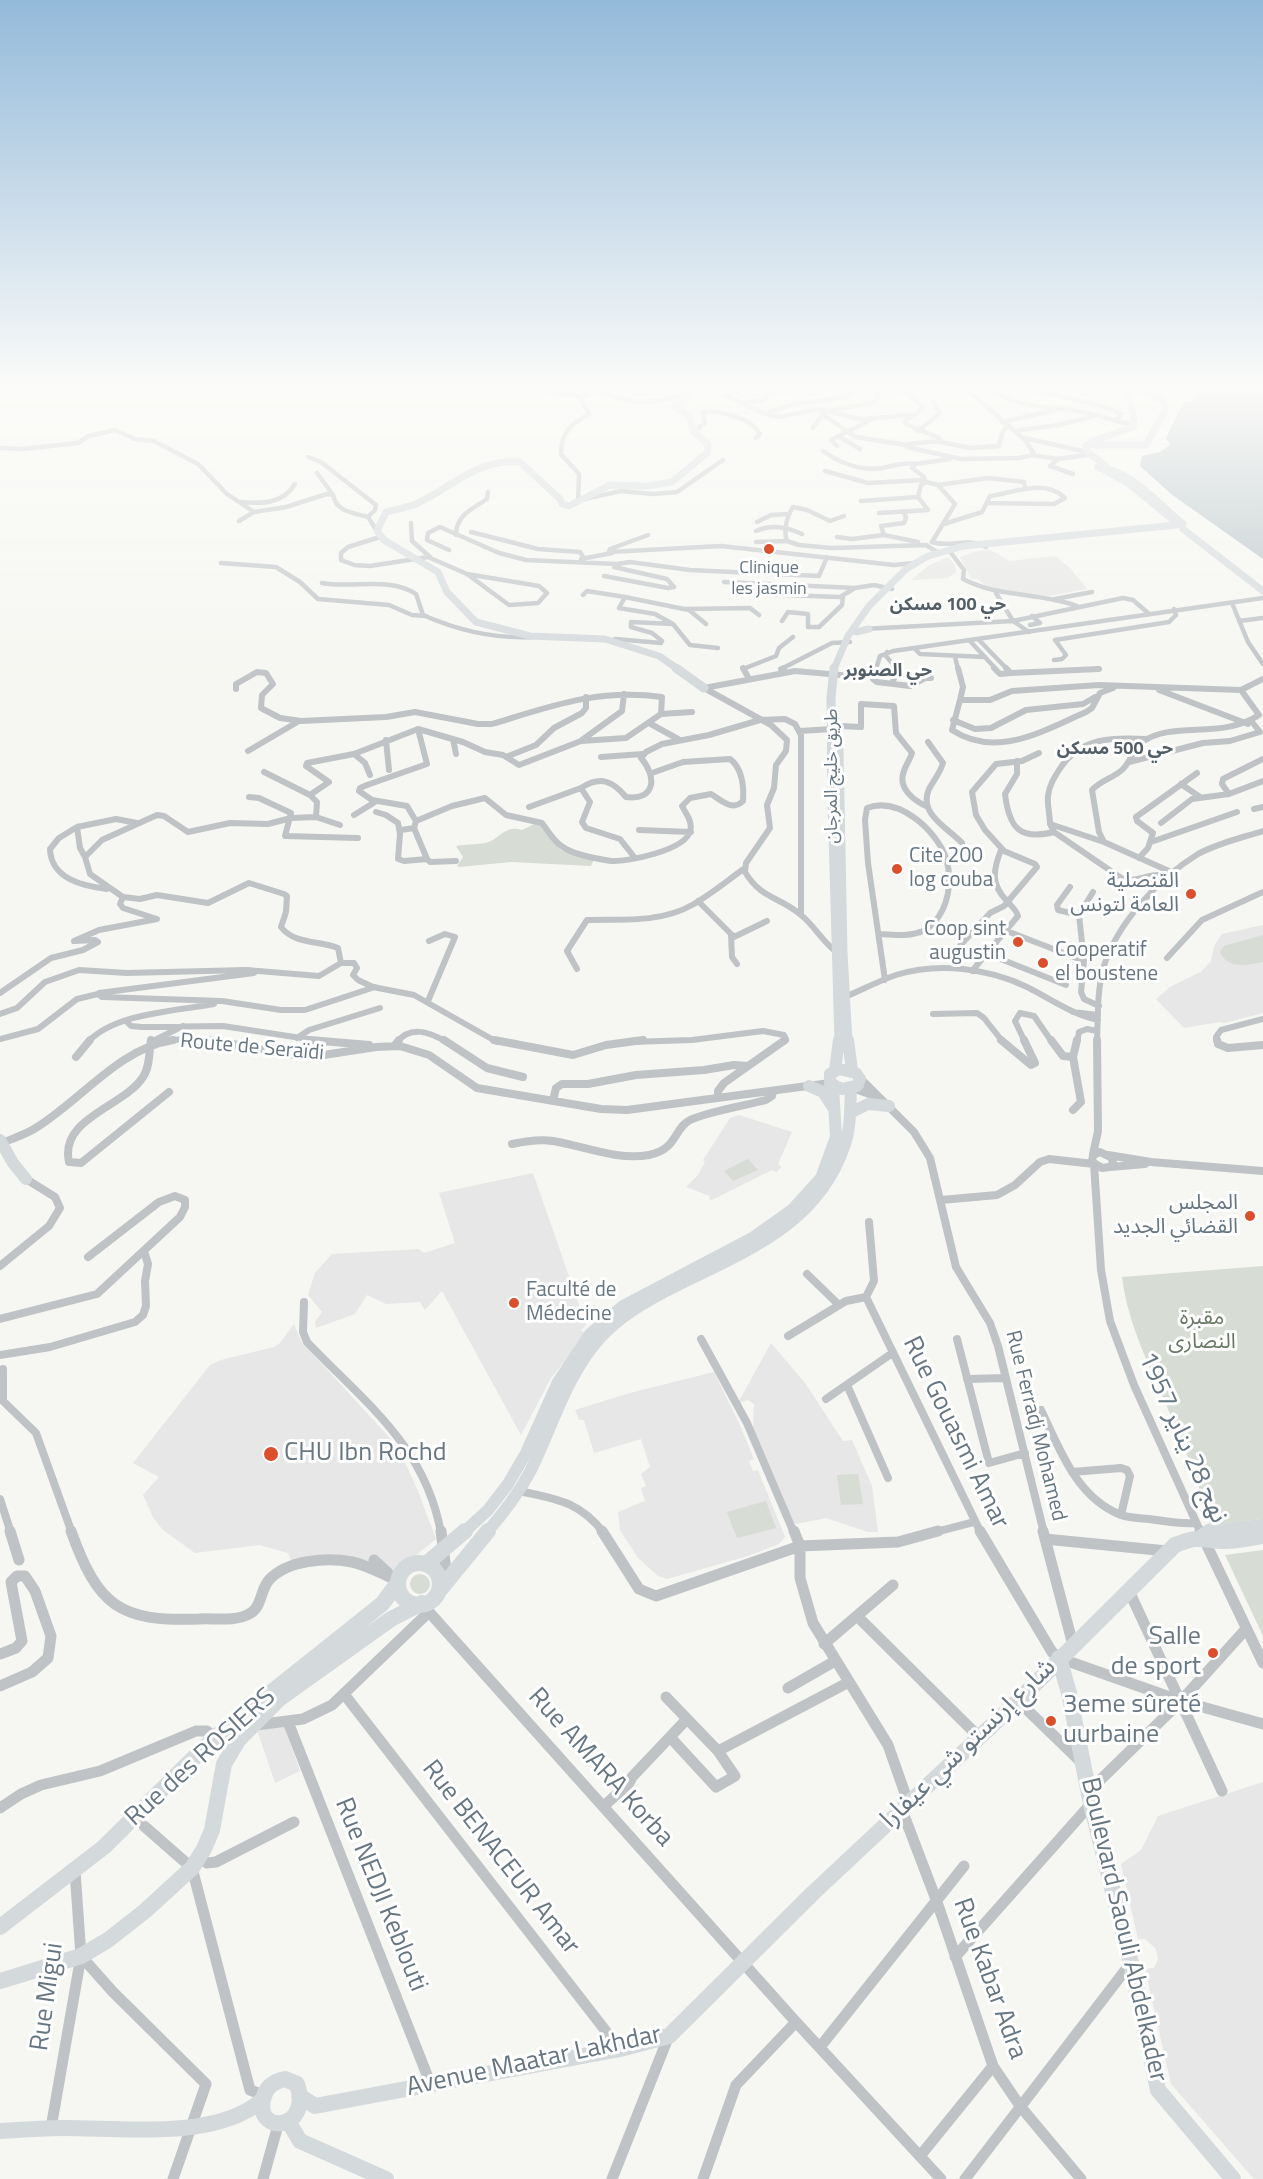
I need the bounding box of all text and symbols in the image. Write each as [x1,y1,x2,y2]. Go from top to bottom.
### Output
marker: Clinique les jasmin [762,542,776,556]
place label: Clinique les jasmin [731,558,807,600]
district label: حي 100 مسكن [890,595,1006,617]
district label: حي الصنوبر [844,661,932,683]
street label: طريق خليج المرجان [822,709,844,843]
district label: حي 500 مسكن [1057,739,1173,761]
place label: Cite 200 log couba [909,844,993,894]
marker: Cite 200 log couba [890,862,904,876]
place label: القنصلية العامة لتونس [1070,869,1179,919]
marker: القنصلية العامة لتونس [1184,887,1198,901]
place label: Coop sint augustin [924,917,1006,967]
marker: Coop sint augustin [1011,935,1025,949]
place label: Cooperatif el boustene [1055,938,1158,988]
marker: Cooperatif el boustene [1036,956,1050,970]
street label: Route de Seraïdi [179,1029,325,1067]
place label: المجلس القضائي الجديد [1113,1191,1238,1241]
marker: المجلس القضائي الجديد [1243,1209,1257,1223]
place label: Faculté de Médecine [526,1278,616,1328]
marker: Faculté de Médecine [507,1296,521,1310]
park label: مقبرة النصارى [1168,1306,1236,1356]
street label: Rue Ferradj Mohamed [999,1328,1071,1524]
street label: Rue Gouasmi Amar [895,1332,1015,1534]
street label: نهج 28 يناير 1957 [1130,1348,1234,1528]
place label: CHU Ibn Rochd [284,1438,446,1470]
marker: CHU Ibn Rochd [262,1445,280,1463]
place label: Salle de sport [1111,1622,1201,1684]
marker: Salle de sport [1206,1646,1220,1660]
street label: شارع إرنستو شي عيفارا [875,1652,1063,1836]
street label: Rue des ROSIERS [119,1682,283,1834]
street label: Rue AMARA Korba [521,1682,679,1854]
place label: 3eme sûreté uurbaine [1063,1690,1201,1751]
marker: 3eme sûreté uurbaine [1044,1714,1058,1728]
street label: Rue BENACEUR Amar [414,1755,586,1961]
street label: Boulevard Saouli Abdelkader [1073,1775,1173,2085]
street label: Rue NEDJI Keblouti [327,1794,433,1996]
street label: Rue Kabar Adra [945,1894,1033,2064]
street label: Rue Migui [25,1941,71,2053]
street label: Avenue Maatar Lakhdar [404,2020,664,2104]

